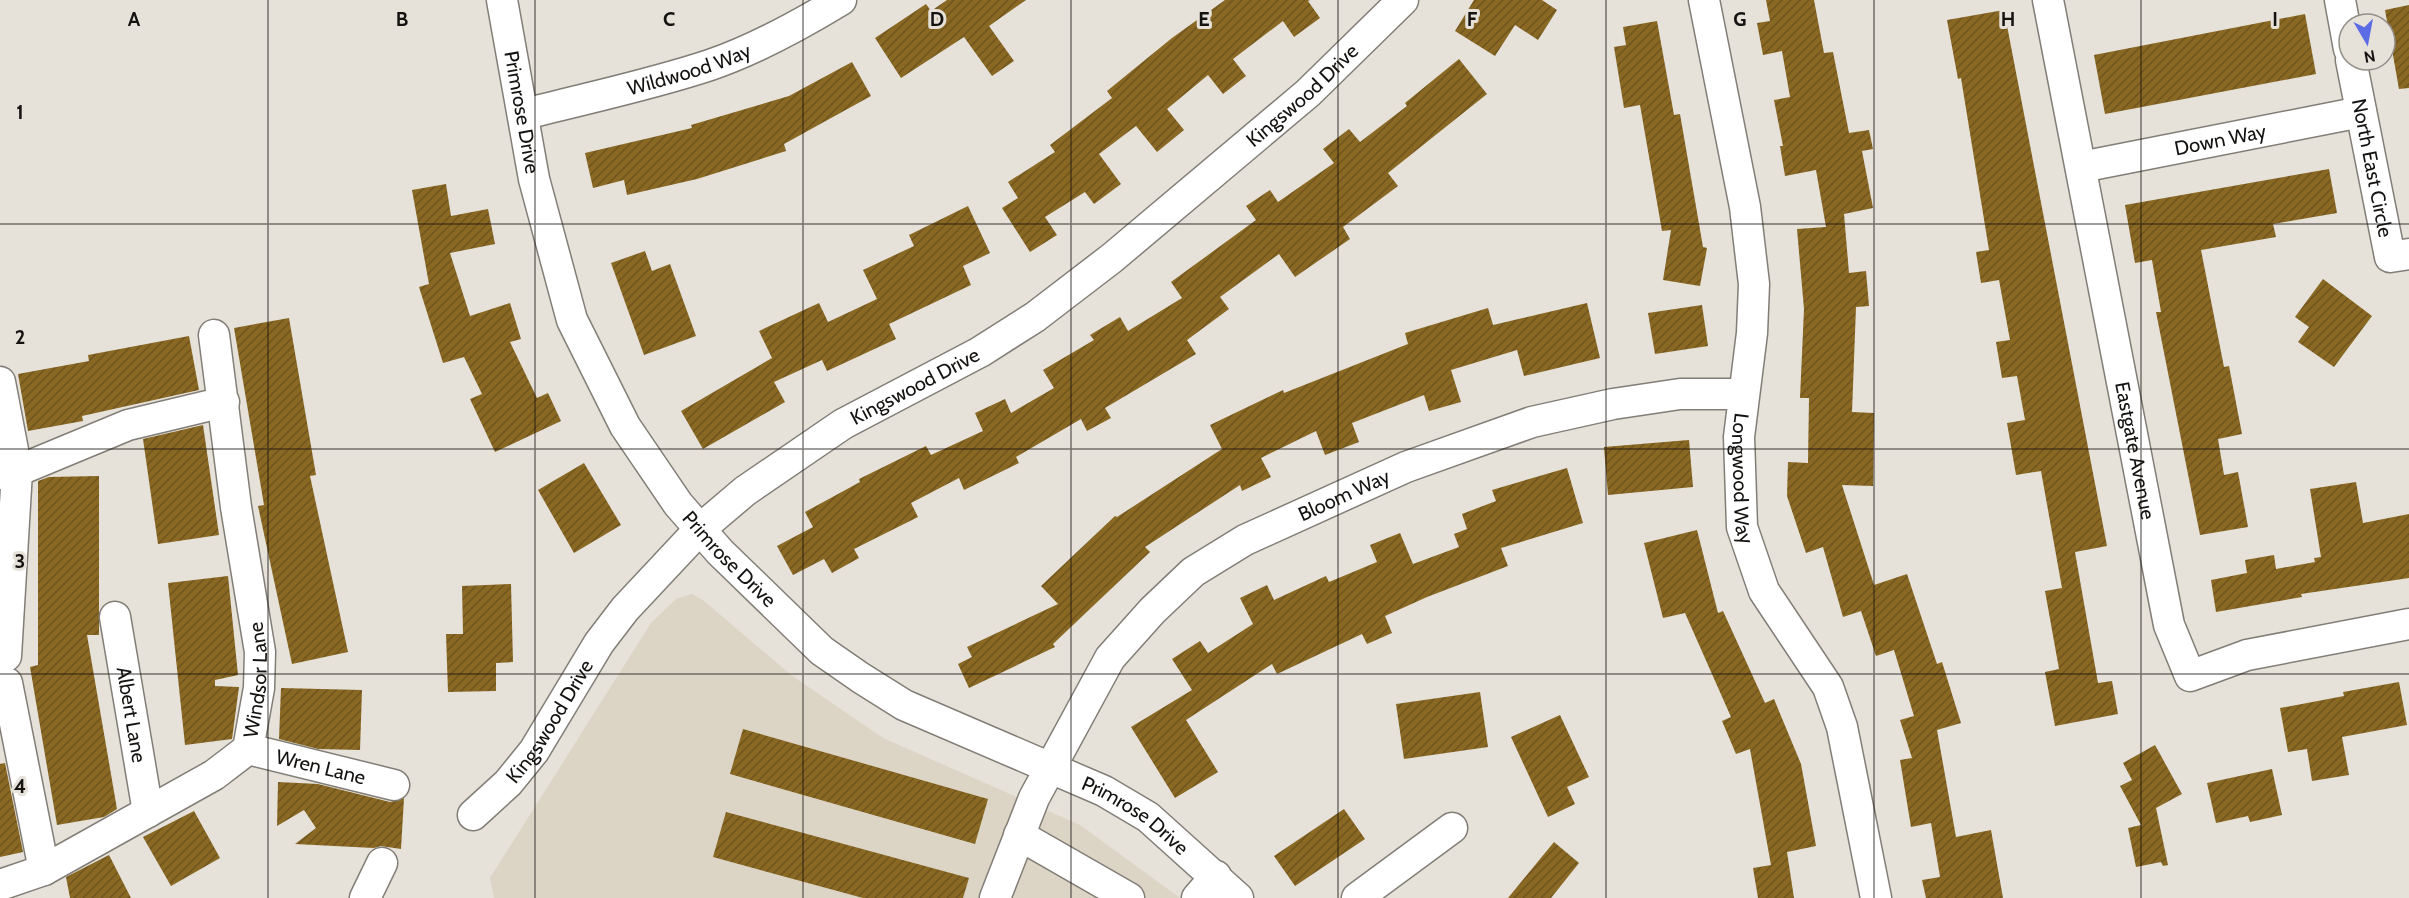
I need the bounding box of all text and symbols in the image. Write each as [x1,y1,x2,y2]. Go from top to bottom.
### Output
text: A [128,7,141,31]
text: B [396,7,408,31]
text: C [663,7,675,31]
text: D [930,7,944,31]
text: E [1198,7,1210,31]
text: F [1467,7,1478,31]
text: G [1733,7,1747,31]
text: H [2001,7,2015,31]
text: I [2272,7,2278,31]
north arrow [2337,12,2397,72]
street label: Wildwood Way [625,38,755,100]
street label: Kingswood Drive [1241,39,1363,152]
text: N [2362,46,2377,67]
street label: Primrose Drive [499,49,545,176]
street label: North East Circle [2347,97,2398,239]
text: 1 [16,100,24,124]
street label: Down Way [2172,119,2268,160]
text: 2 [15,325,25,349]
street label: Kingswood Drive [846,342,984,430]
street label: Eastgate Avenue [2110,380,2160,522]
street label: Longwood Way [1727,412,1759,547]
street label: Bloom Way [1294,464,1394,526]
street label: Primrose Drive [678,506,781,612]
text: 3 [15,549,25,573]
street label: Windsor Lane [238,620,272,740]
street label: Kingswood Drive [501,655,598,788]
street label: Albert Lane [112,665,151,764]
street label: Wren Lane [274,744,368,790]
street label: Primrose Drive [1078,771,1194,860]
text: 4 [14,774,26,798]

